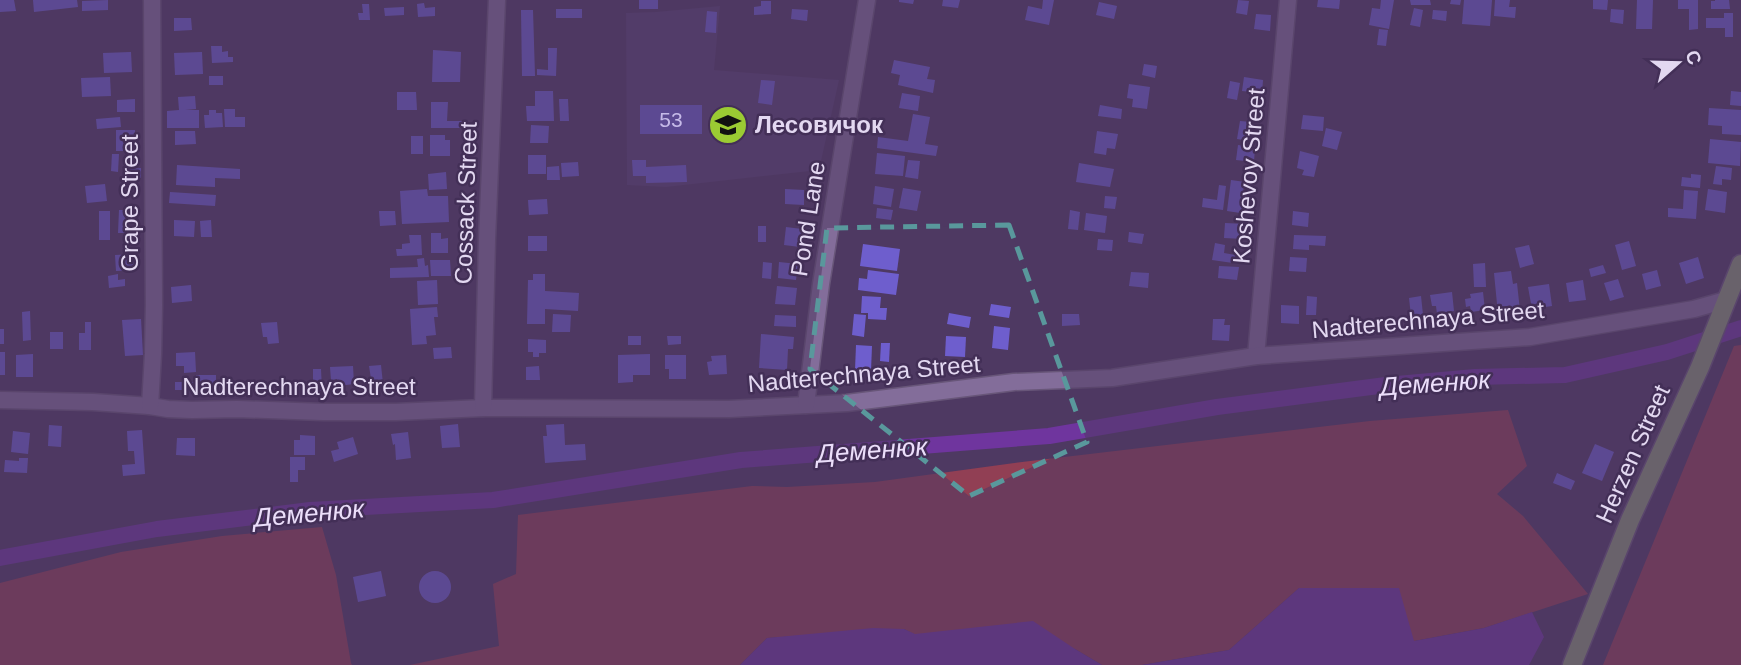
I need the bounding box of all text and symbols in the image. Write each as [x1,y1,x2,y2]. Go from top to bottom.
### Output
north arrow [1643,28,1713,98]
text: С [1681,47,1706,68]
street label: Koshevoy Street [1227,87,1270,265]
school or university icon: Лесовичок [707,104,749,146]
house number: 53 [659,108,683,131]
place label: Лесовичок [755,111,884,138]
street label: Cossack Street [449,121,482,285]
street label: Grape Street [116,134,143,272]
street label: Pond Lane [785,159,830,278]
street label: Nadterechnaya Street [1310,296,1546,343]
street label: Nadterechnaya Street [746,350,982,397]
water label: Деменюк [1376,364,1493,402]
street label: Nadterechnaya Street [182,373,416,400]
street label: Herzen Street [1590,380,1675,527]
water label: Деменюк [813,431,930,469]
water label: Деменюк [249,493,367,533]

